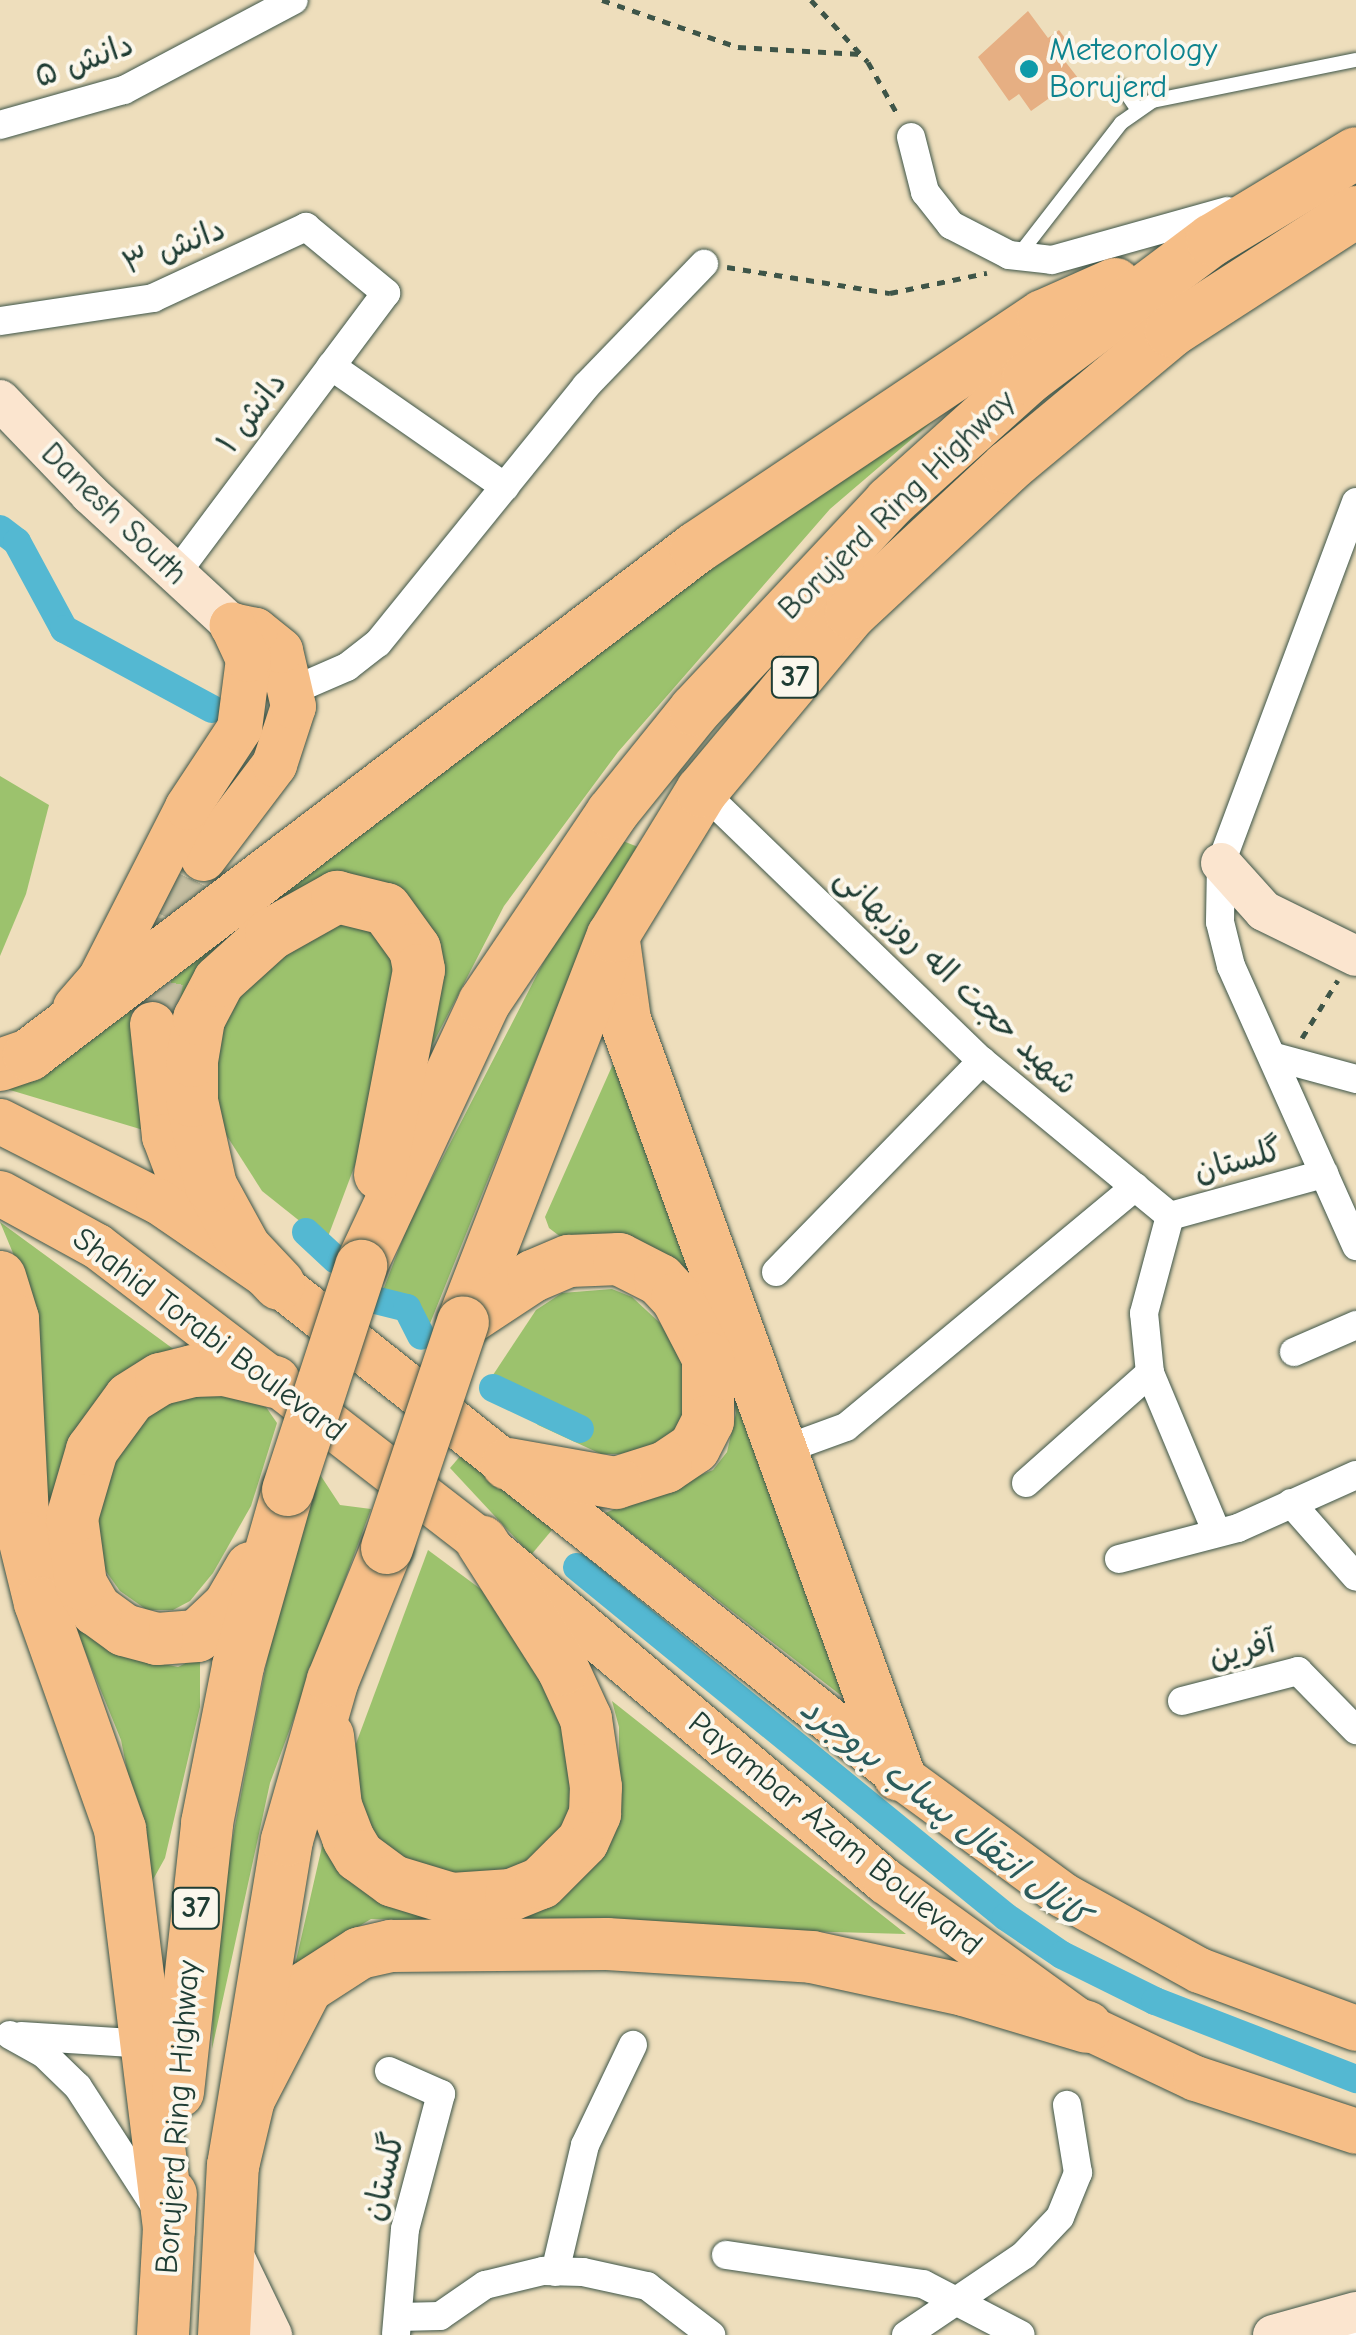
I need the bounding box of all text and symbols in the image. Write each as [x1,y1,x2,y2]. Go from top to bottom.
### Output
street label: دانش ۵ [29,25,139,97]
place label: Meteorology Borujerd [1049,32,1217,107]
marker: Meteorology Borujerd [1018,58,1040,80]
street label: دانش ۳ [117,210,231,284]
street label: دانش ۱ [209,365,295,461]
street label: Borujerd Ring Highway [771,382,1023,628]
street label: Danesh South [33,435,195,593]
road number: 37 [770,652,820,702]
street label: شهید حجت اله روزبهانی [827,859,1085,1103]
street label: گلستان [1190,1131,1286,1191]
street label: Shahid Torabi Boulevard [65,1220,353,1450]
street label: آفرین [1205,1623,1279,1677]
water label: کانال انتقال پساب بروجرد [792,1687,1096,1937]
street label: Payambar Azam Boulevard [681,1704,989,1964]
road number: 37 [171,1883,221,1933]
street label: Borujerd Ring Highway [148,1959,208,2275]
street label: گلستان [355,2129,413,2225]

